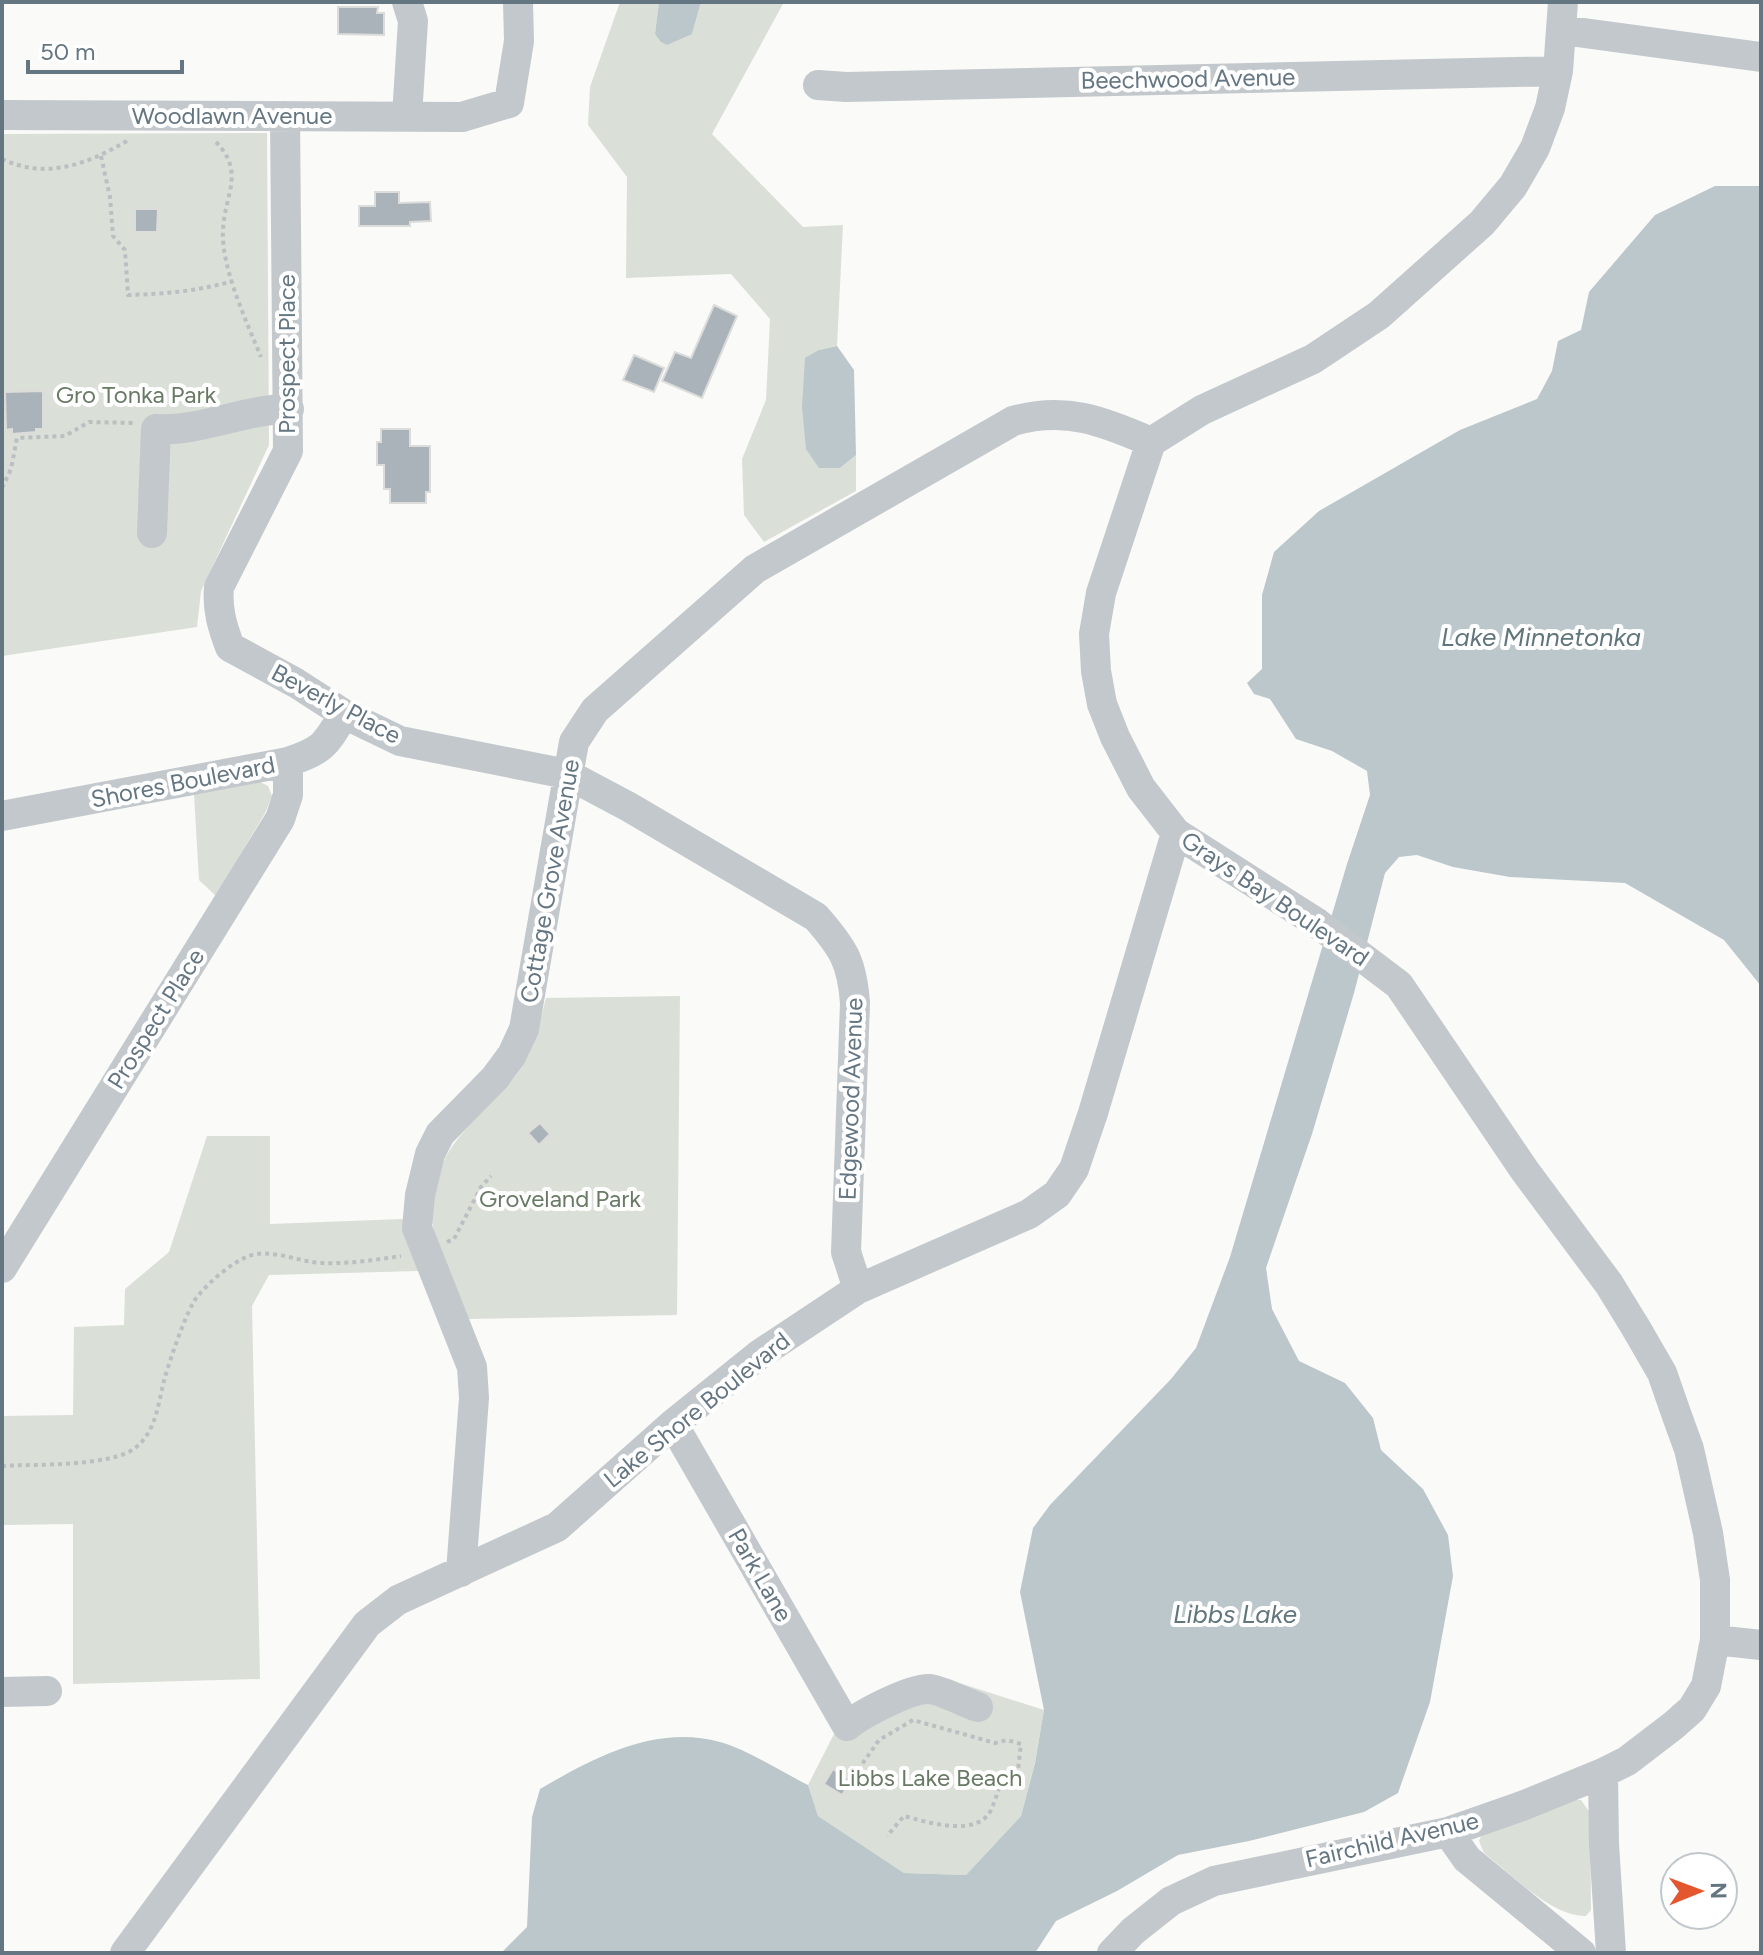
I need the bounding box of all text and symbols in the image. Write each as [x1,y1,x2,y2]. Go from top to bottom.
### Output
scale bar [28,24,182,74]
text: 50 m [40,37,96,66]
street label: Beechwood Avenue [1080,62,1296,95]
street label: Woodlawn Avenue [132,101,332,130]
street label: Prospect Place [272,274,301,434]
park label: Gro Tonka Park [56,380,217,409]
water label: Lake Minnetonka [1441,621,1641,653]
street label: Beverly Place [267,657,406,750]
street label: Shores Boulevard [88,749,277,814]
street label: Cottage Grove Avenue [514,757,585,1005]
street label: Grays Bay Boulevard [1176,825,1375,972]
street label: Prospect Place [101,943,210,1094]
street label: Edgewood Avenue [832,997,869,1201]
park label: Groveland Park [479,1184,641,1213]
street label: Lake Shore Boulevard [598,1326,796,1494]
street label: Park Lane [722,1523,799,1627]
water label: Libbs Lake [1173,1598,1297,1630]
park label: Libbs Lake Beach [838,1763,1022,1792]
street label: Fairchild Avenue [1302,1805,1481,1874]
north arrow [1659,1851,1739,1931]
text: N [1705,1882,1732,1899]

